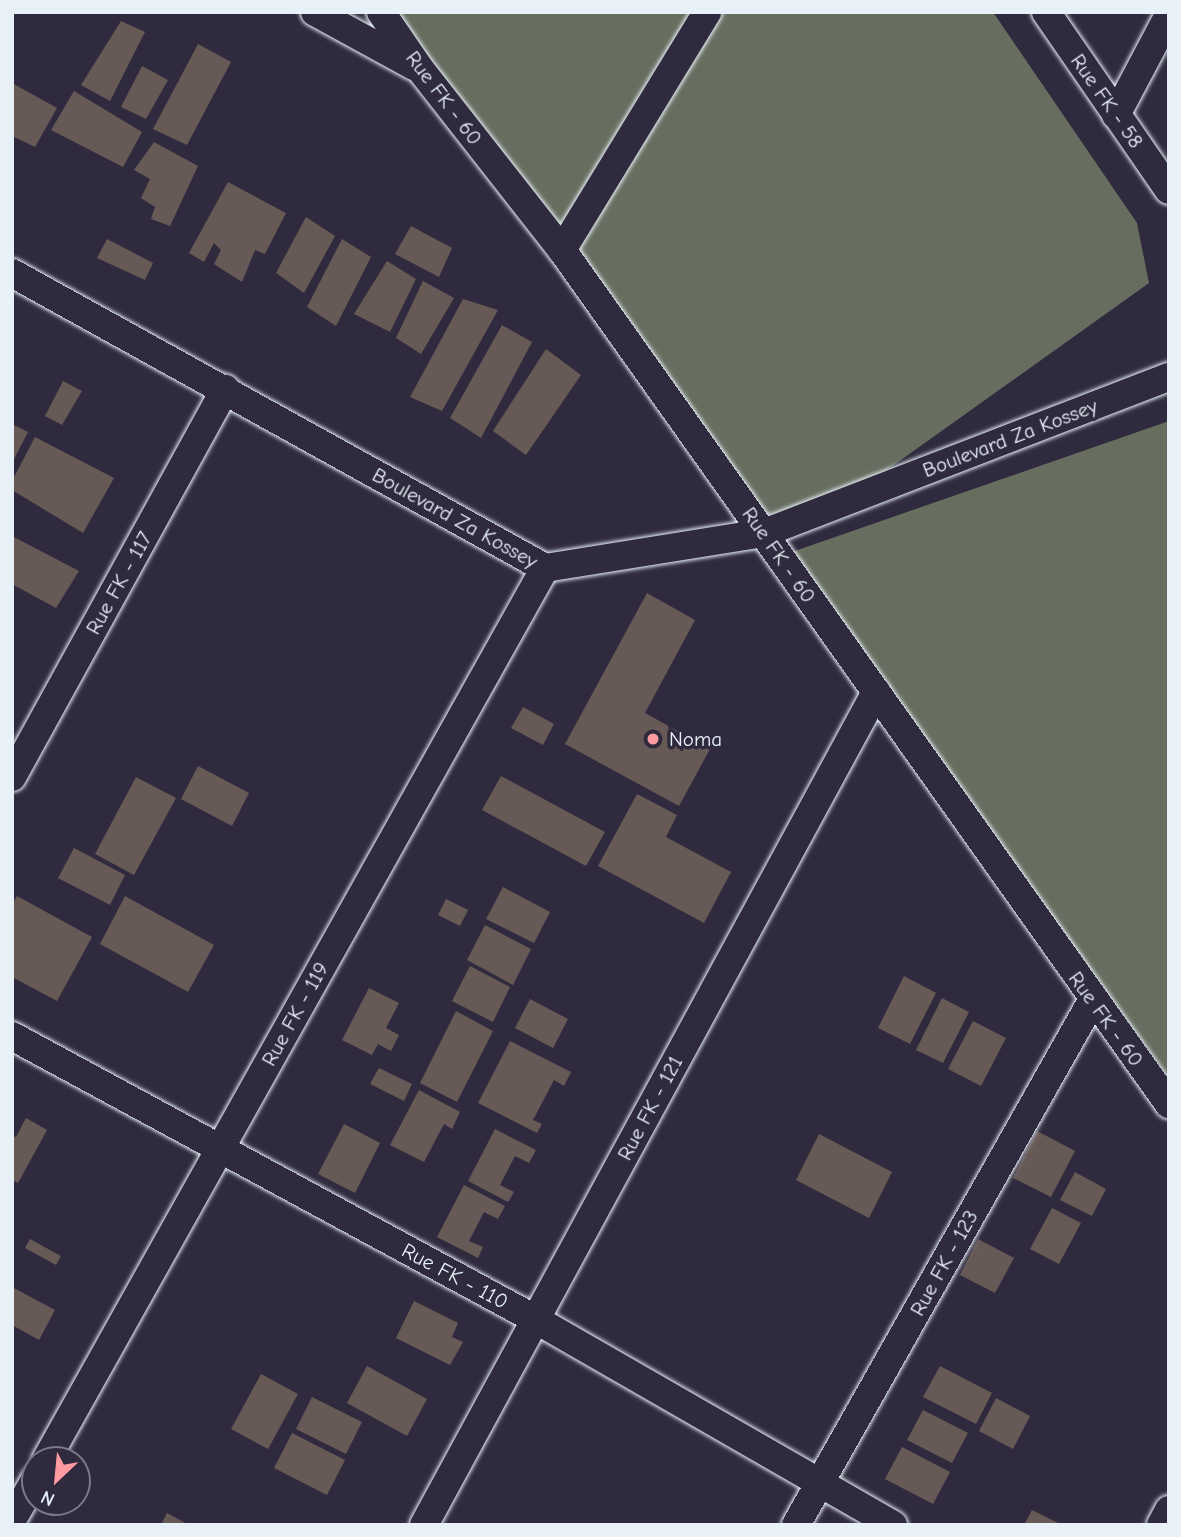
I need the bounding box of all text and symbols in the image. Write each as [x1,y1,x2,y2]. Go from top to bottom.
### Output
street label: Rue FK - 60 [400,46,488,150]
street label: Rue FK - 58 [1065,49,1149,153]
street label: Boulevard Za Kossey [919,393,1101,483]
street label: Boulevard Za Kossey [368,462,542,574]
street label: Rue FK - 60 [737,502,821,608]
street label: Rue FK - 117 [80,527,158,639]
place label: Noma [669,726,722,752]
marker: Noma [643,729,663,749]
street label: Rue FK - 119 [256,958,334,1070]
street label: Rue FK - 60 [1063,967,1149,1071]
street label: Rue FK - 121 [612,1051,688,1165]
street label: Rue FK - 123 [905,1206,983,1320]
street label: Rue FK - 110 [398,1238,512,1314]
north arrow [21,1446,91,1516]
text: N [37,1485,58,1511]

